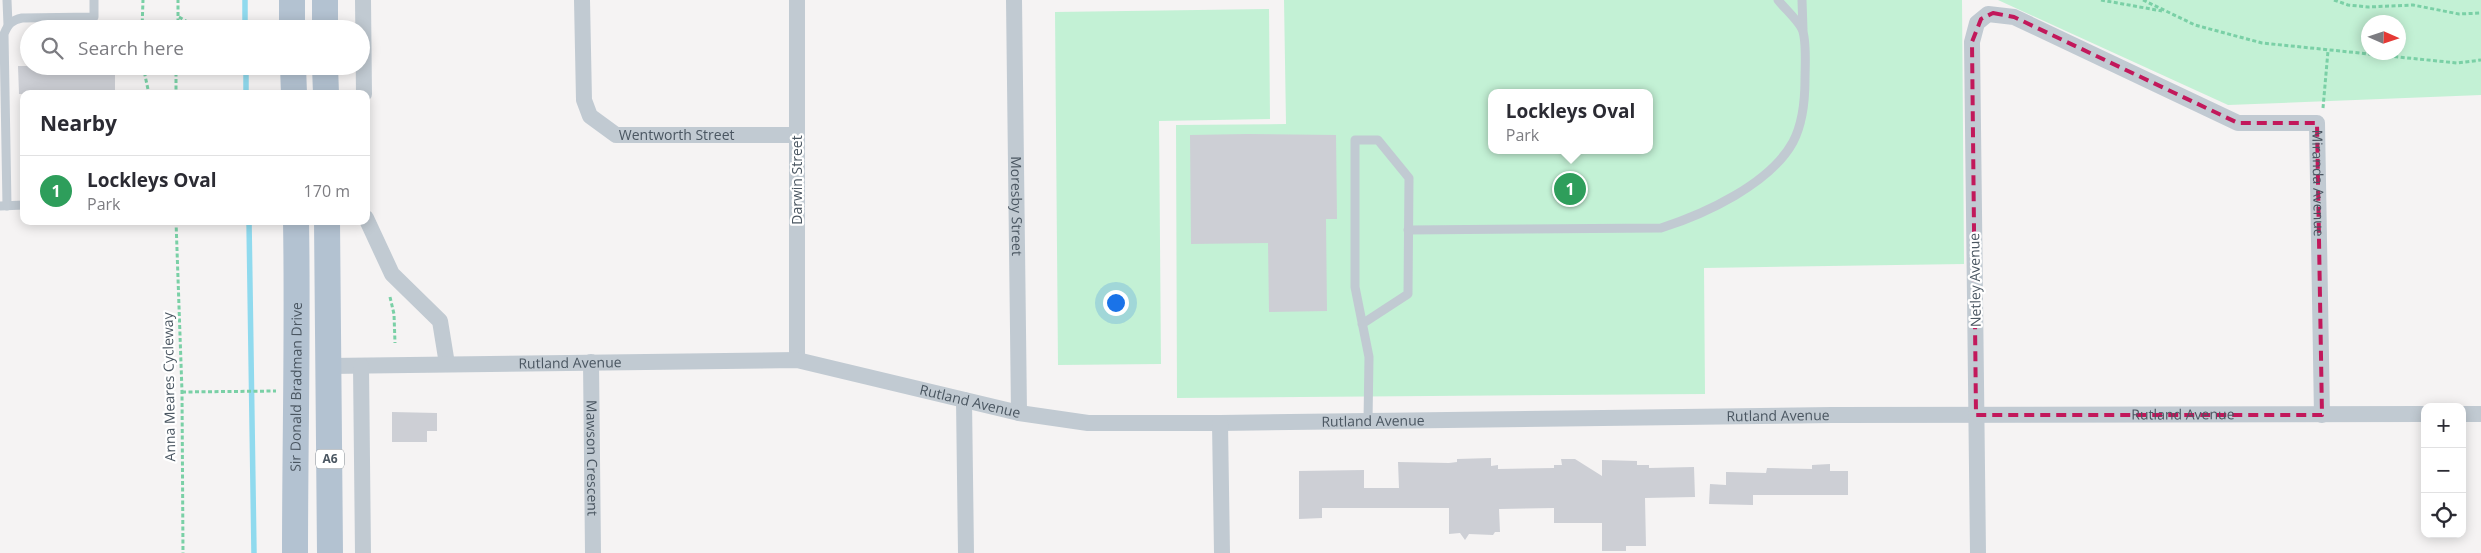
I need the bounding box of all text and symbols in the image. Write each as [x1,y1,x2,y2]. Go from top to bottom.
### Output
north arrow [2361,15,2406,60]
search box [20,20,370,75]
icon: search [38,34,66,62]
text: Search here [78,35,184,61]
popup [1488,89,1653,154]
text: Lockleys Oval [1506,98,1635,124]
text: Nearby [40,109,117,137]
text: Park [1506,124,1539,146]
street label: Wentworth Street [619,125,735,144]
street label: Miranda Avenue [2308,129,2329,237]
street label: Darwin Street [787,135,806,225]
street label: Moresby Street [1007,156,1027,256]
text: Lockleys Oval [87,167,216,193]
pin: 1 [1554,170,1586,208]
text: 1 [51,180,61,202]
text: 170 m [304,180,350,202]
text: Park [87,193,120,215]
street label: Netley Avenue [1964,233,1985,327]
your location [1103,290,1129,316]
street label: Sir Donald Bradman Drive [285,302,306,472]
street label: Anna Meares Cycleway [158,311,179,462]
street label: Rutland Avenue [518,352,622,373]
street label: Rutland Avenue [918,380,1023,422]
street label: Mawson Crescent [582,400,603,516]
map controls [2421,403,2466,538]
button: + [2421,403,2466,448]
street label: Rutland Avenue [2131,404,2235,423]
street label: Rutland Avenue [1726,405,1830,425]
street label: Rutland Avenue [1321,410,1425,431]
button: − [2421,448,2466,493]
road number: A6 [316,449,344,468]
button: locate [2421,493,2466,538]

